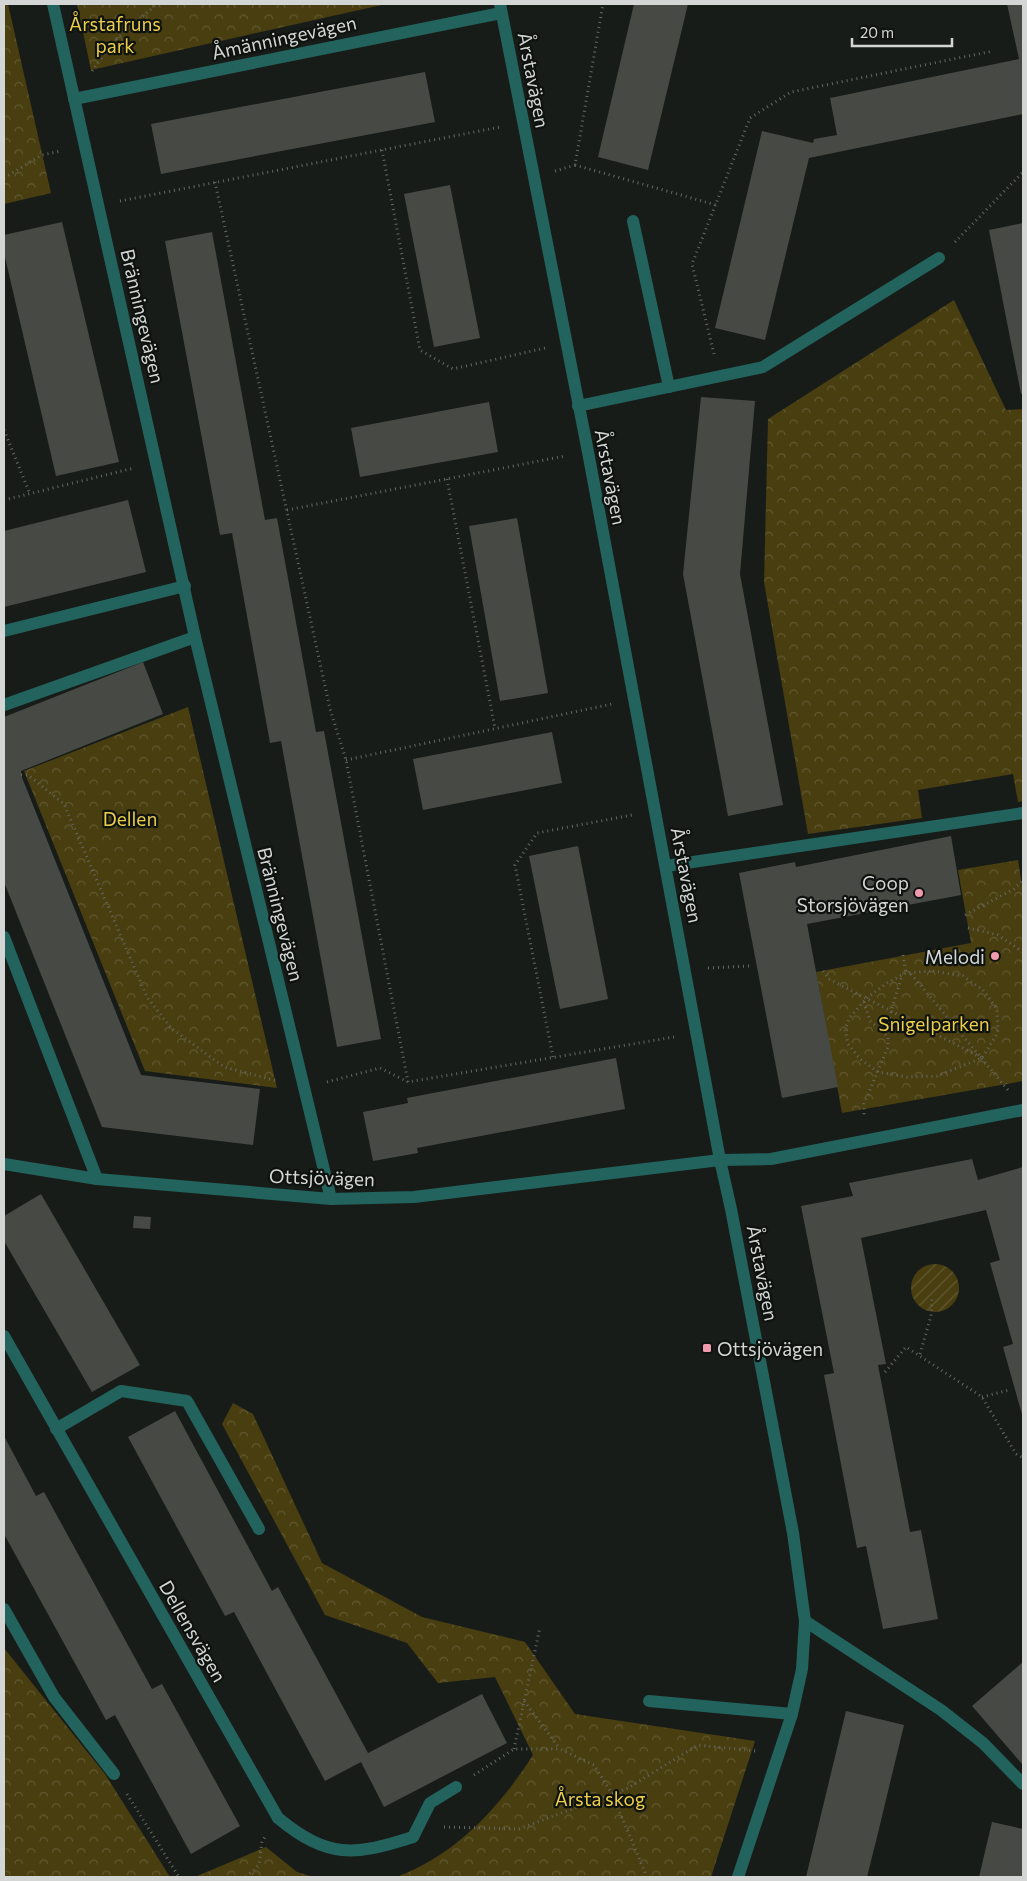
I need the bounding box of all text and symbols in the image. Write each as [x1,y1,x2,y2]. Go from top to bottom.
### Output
street label: Åmänningevägen [209,9,358,64]
park label: Årstafruns park [69,11,161,57]
scale bar [852,15,952,47]
text: 20 m [860,23,894,41]
street label: Årstavägen [513,30,556,130]
street label: Bränningevägen [116,246,170,386]
street label: Årstavägen [590,427,633,527]
park label: Dellen [103,807,157,830]
street label: Årstavägen [666,825,709,925]
street label: Bränningevägen [253,845,309,983]
place label: Coop Storsjövägen [797,871,909,916]
marker: Coop Storsjövägen [913,887,925,899]
place label: Melodi [925,945,985,968]
marker: Melodi [989,950,1001,962]
park label: Snigelparken [878,1012,990,1035]
street label: Ottsjövägen [269,1164,375,1190]
street label: Årstavägen [742,1223,785,1323]
place label: Ottsjövägen [717,1337,823,1360]
marker: Ottsjövägen [701,1342,713,1354]
street label: Dellensvägen [155,1576,231,1686]
park label: Årsta skog [555,1786,645,1810]

